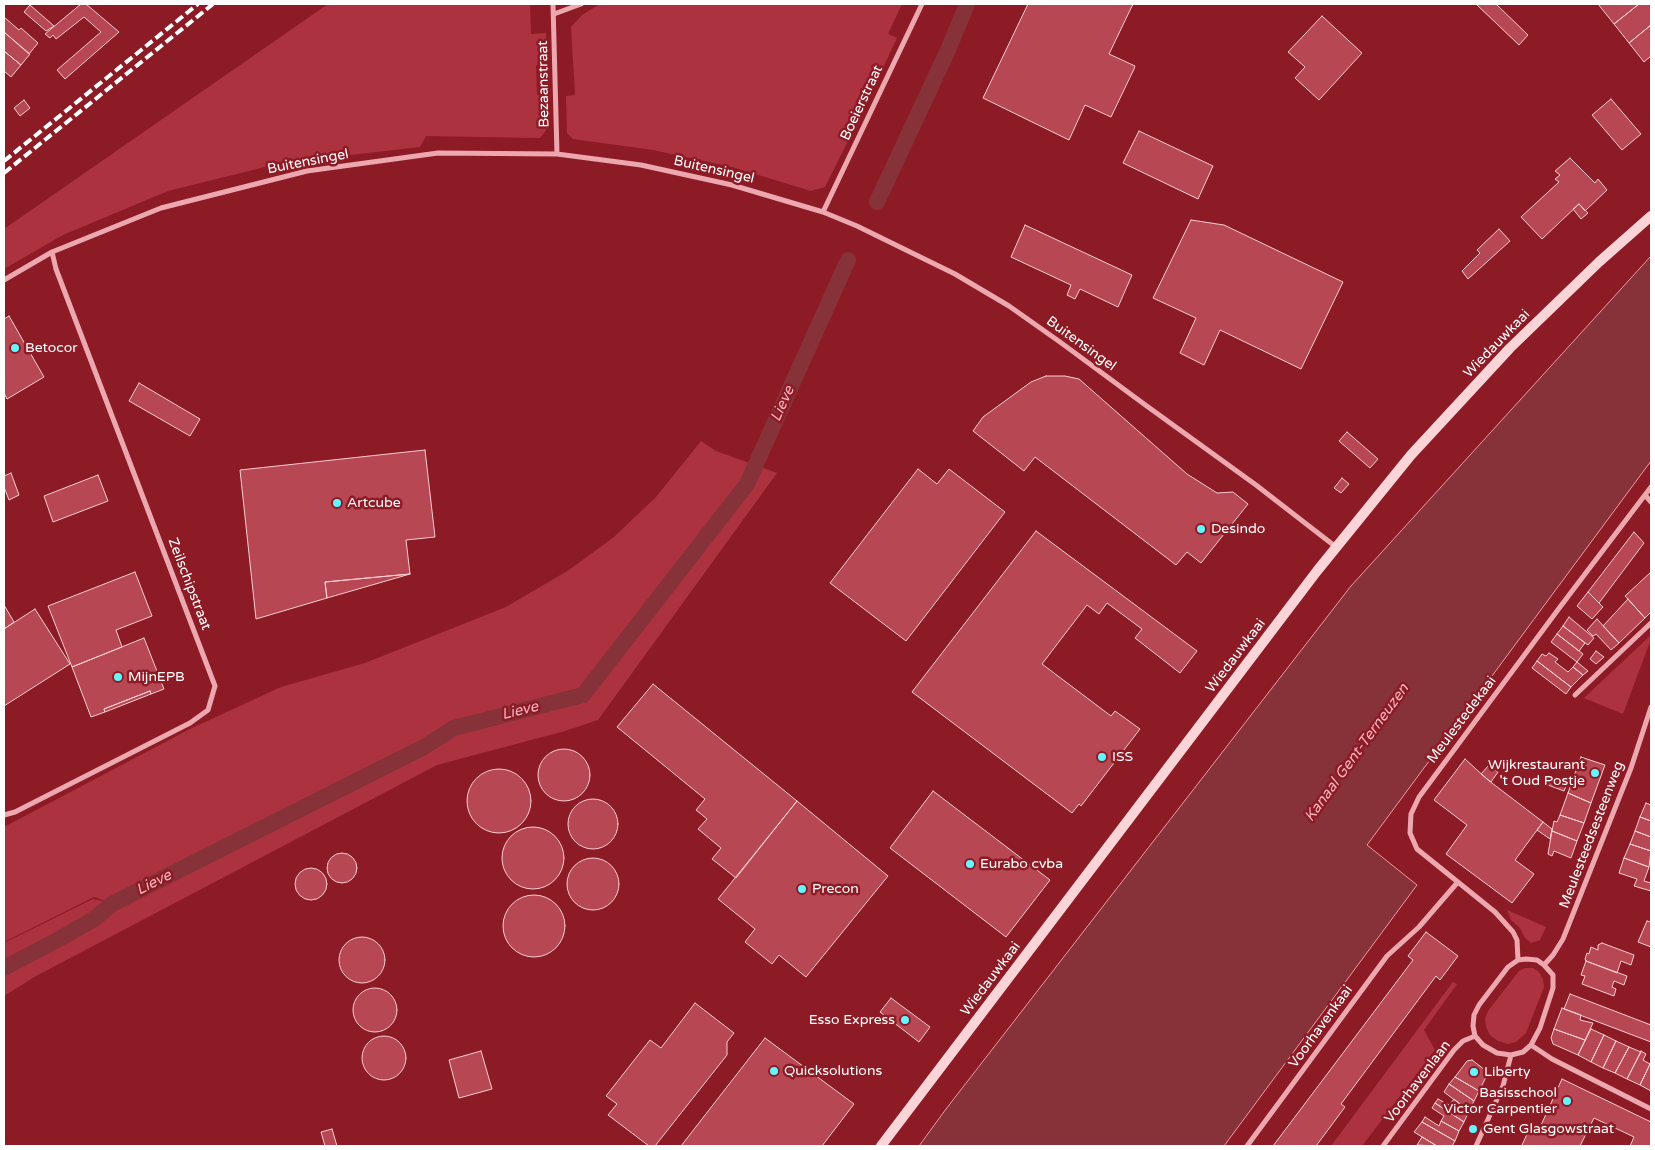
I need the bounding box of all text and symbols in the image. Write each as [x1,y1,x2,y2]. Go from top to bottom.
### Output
street label: Bezaanstraat [535,40,553,128]
street label: Boeierstraat [837,63,887,143]
street label: Buitensingel [266,146,350,178]
street label: Buitensingel [672,153,756,187]
street label: Wiedauwkaai [1460,306,1534,382]
street label: Buitensingel [1043,313,1119,375]
place label: Betocor [25,340,78,356]
marker: Betocor [9,342,21,354]
water label: Lieve [767,383,799,425]
place label: Artcube [347,495,401,511]
marker: Artcube [331,497,343,509]
place label: Desindo [1211,521,1265,537]
marker: Desindo [1195,523,1207,535]
street label: Zeilschipstraat [164,536,214,632]
street label: Wiedauwkaai [1203,616,1269,696]
place label: MijnEPB [128,669,185,685]
marker: MijnEPB [112,671,124,683]
street label: Meulestedekaai [1424,673,1500,767]
water label: Kanaal Gent-Terneuzen [1301,681,1413,825]
water label: Lieve [500,698,540,724]
place label: ISS [1112,749,1133,765]
marker: ISS [1096,751,1108,763]
place label: Wijkrestaurant 't Oud Postje [1488,757,1585,790]
street label: Meulesteedsesteenweg [1556,759,1628,911]
marker: Wijkrestaurant 't Oud Postje [1589,767,1601,779]
place label: Eurabo cvba [980,856,1063,872]
marker: Eurabo cvba [964,858,976,870]
water label: Lieve [133,867,175,899]
place label: Precon [812,881,859,897]
marker: Precon [796,883,808,895]
street label: Wiedauwkaai [958,939,1024,1019]
street label: Voorhavenkaai [1285,982,1357,1072]
place label: Esso Express [809,1012,895,1028]
marker: Esso Express [899,1014,911,1026]
street label: Voorhavenlaan [1381,1037,1455,1127]
place label: Quicksolutions [784,1063,882,1079]
place label: Liberty [1484,1064,1530,1080]
marker: Quicksolutions [768,1065,780,1077]
marker: Liberty [1468,1066,1480,1078]
place label: Basisschool Victor Carpentier [1444,1085,1557,1118]
marker: Basisschool Victor Carpentier [1561,1095,1573,1107]
place label: Gent Glasgowstraat [1483,1121,1614,1137]
marker: Gent Glasgowstraat [1467,1123,1479,1135]

